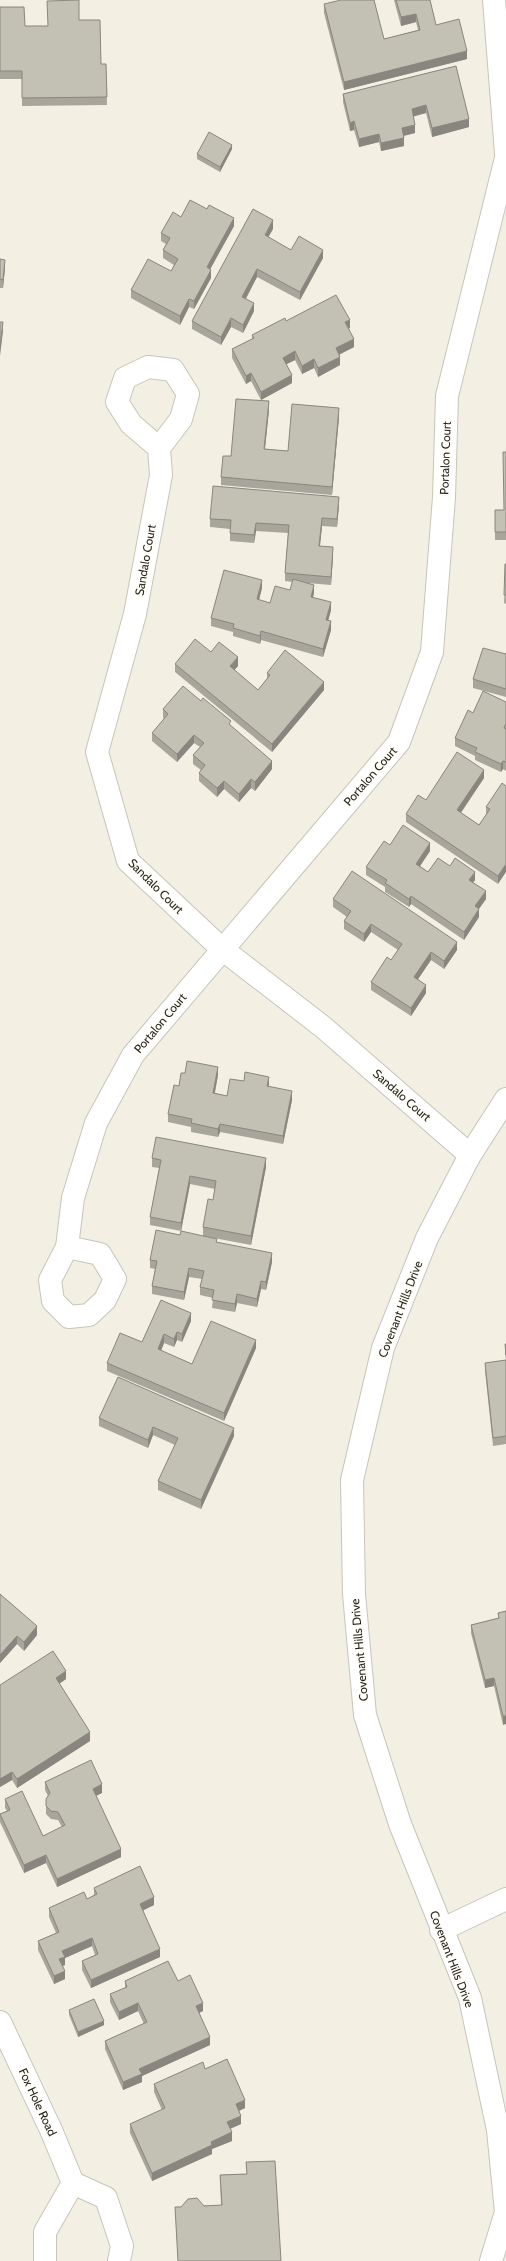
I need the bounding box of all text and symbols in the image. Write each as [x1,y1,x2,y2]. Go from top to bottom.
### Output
street label: Portalon Court [436,421,454,495]
street label: Sandalo Court [131,523,159,597]
street label: Portalon Court [340,743,400,809]
street label: Sandalo Court [125,855,187,917]
street label: Portalon Court [131,990,189,1056]
street label: Sandalo Court [370,1066,434,1124]
street label: Covenant Hills Drive [375,1258,425,1360]
street label: Covenant Hills Drive [347,1598,371,1702]
street label: Covenant Hills Drive [427,1908,477,2010]
street label: Fox Hole Road [16,2066,60,2138]

